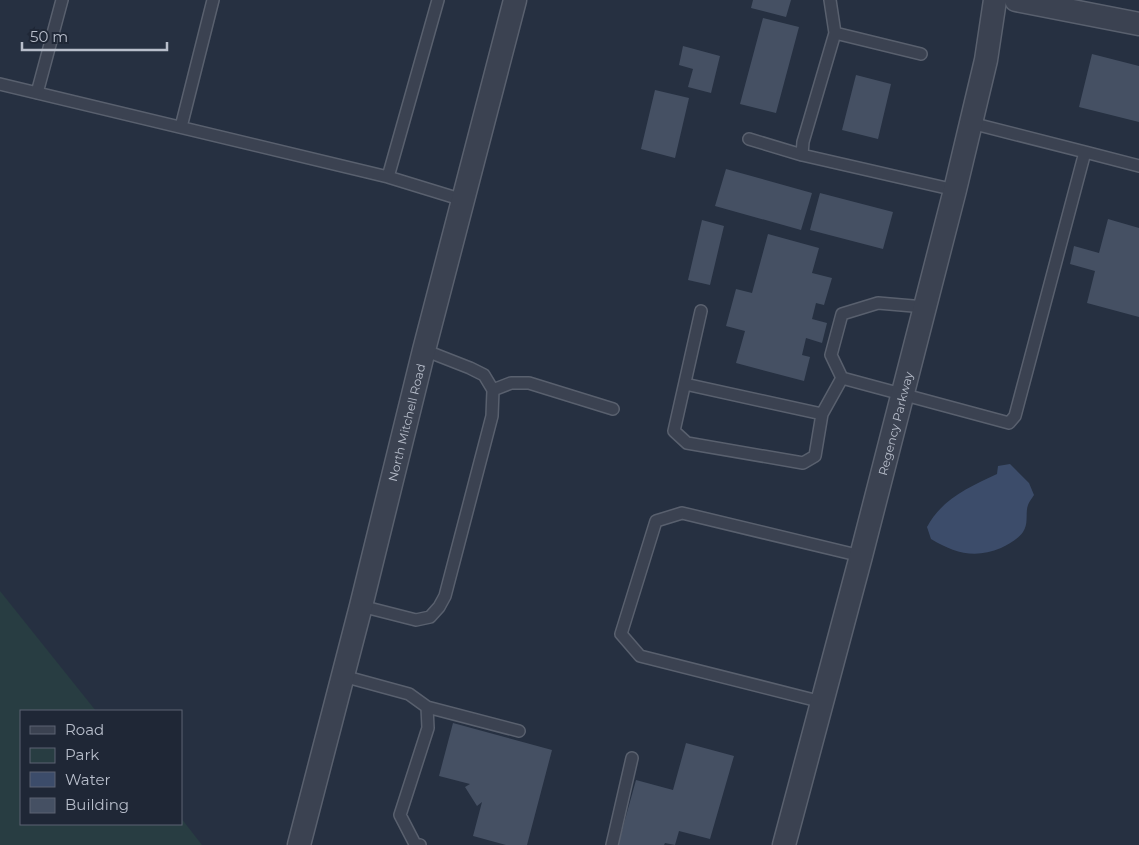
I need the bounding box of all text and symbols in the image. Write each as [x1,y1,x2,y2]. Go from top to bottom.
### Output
scale bar [22,20,168,52]
text: 50 m [30,27,68,46]
street label: North Mitchell Road [384,362,428,483]
street label: Regency Parkway [875,369,916,477]
legend [20,710,182,825]
text: Road [65,720,104,739]
text: Park [65,745,99,764]
text: Water [65,770,111,789]
text: Building [65,795,129,814]

